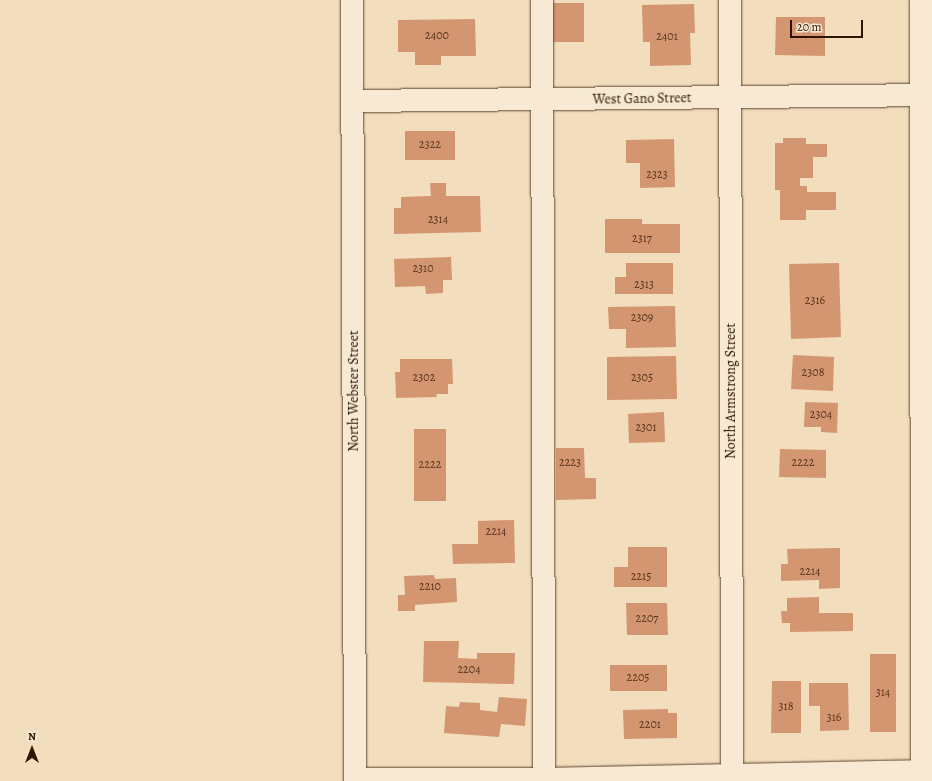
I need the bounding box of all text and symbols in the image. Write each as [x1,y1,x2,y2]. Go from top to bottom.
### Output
scale bar [792,12,865,38]
text: 20 m [797,19,821,35]
house number: 2400 [425,29,449,43]
house number: 2401 [656,30,678,44]
street label: West Gano Street [592,90,692,108]
house number: 2322 [419,138,441,152]
house number: 2323 [646,168,668,182]
house number: 2314 [428,213,448,227]
house number: 2317 [632,232,652,246]
house number: 2310 [412,262,434,276]
house number: 2313 [634,278,654,292]
house number: 2316 [805,294,825,308]
house number: 2309 [631,311,653,325]
street label: North Armstrong Street [723,323,739,459]
street label: North Webster Street [346,330,362,452]
house number: 2308 [802,366,824,380]
house number: 2302 [413,371,435,385]
house number: 2305 [631,371,653,385]
house number: 2304 [810,408,832,422]
house number: 2301 [635,421,657,435]
house number: 2223 [559,456,581,470]
house number: 2222 [792,456,814,470]
house number: 2222 [419,458,441,472]
house number: 2214 [486,525,506,539]
house number: 2214 [800,565,820,579]
house number: 2215 [631,570,651,584]
house number: 2210 [419,580,441,594]
house number: 2207 [636,612,658,626]
house number: 2204 [457,663,481,677]
house number: 2205 [627,671,649,685]
house number: 314 [876,686,890,700]
house number: 318 [779,700,793,714]
house number: 316 [827,711,841,725]
house number: 2201 [639,718,661,732]
north arrow [12,729,52,769]
text: N [28,729,36,744]

